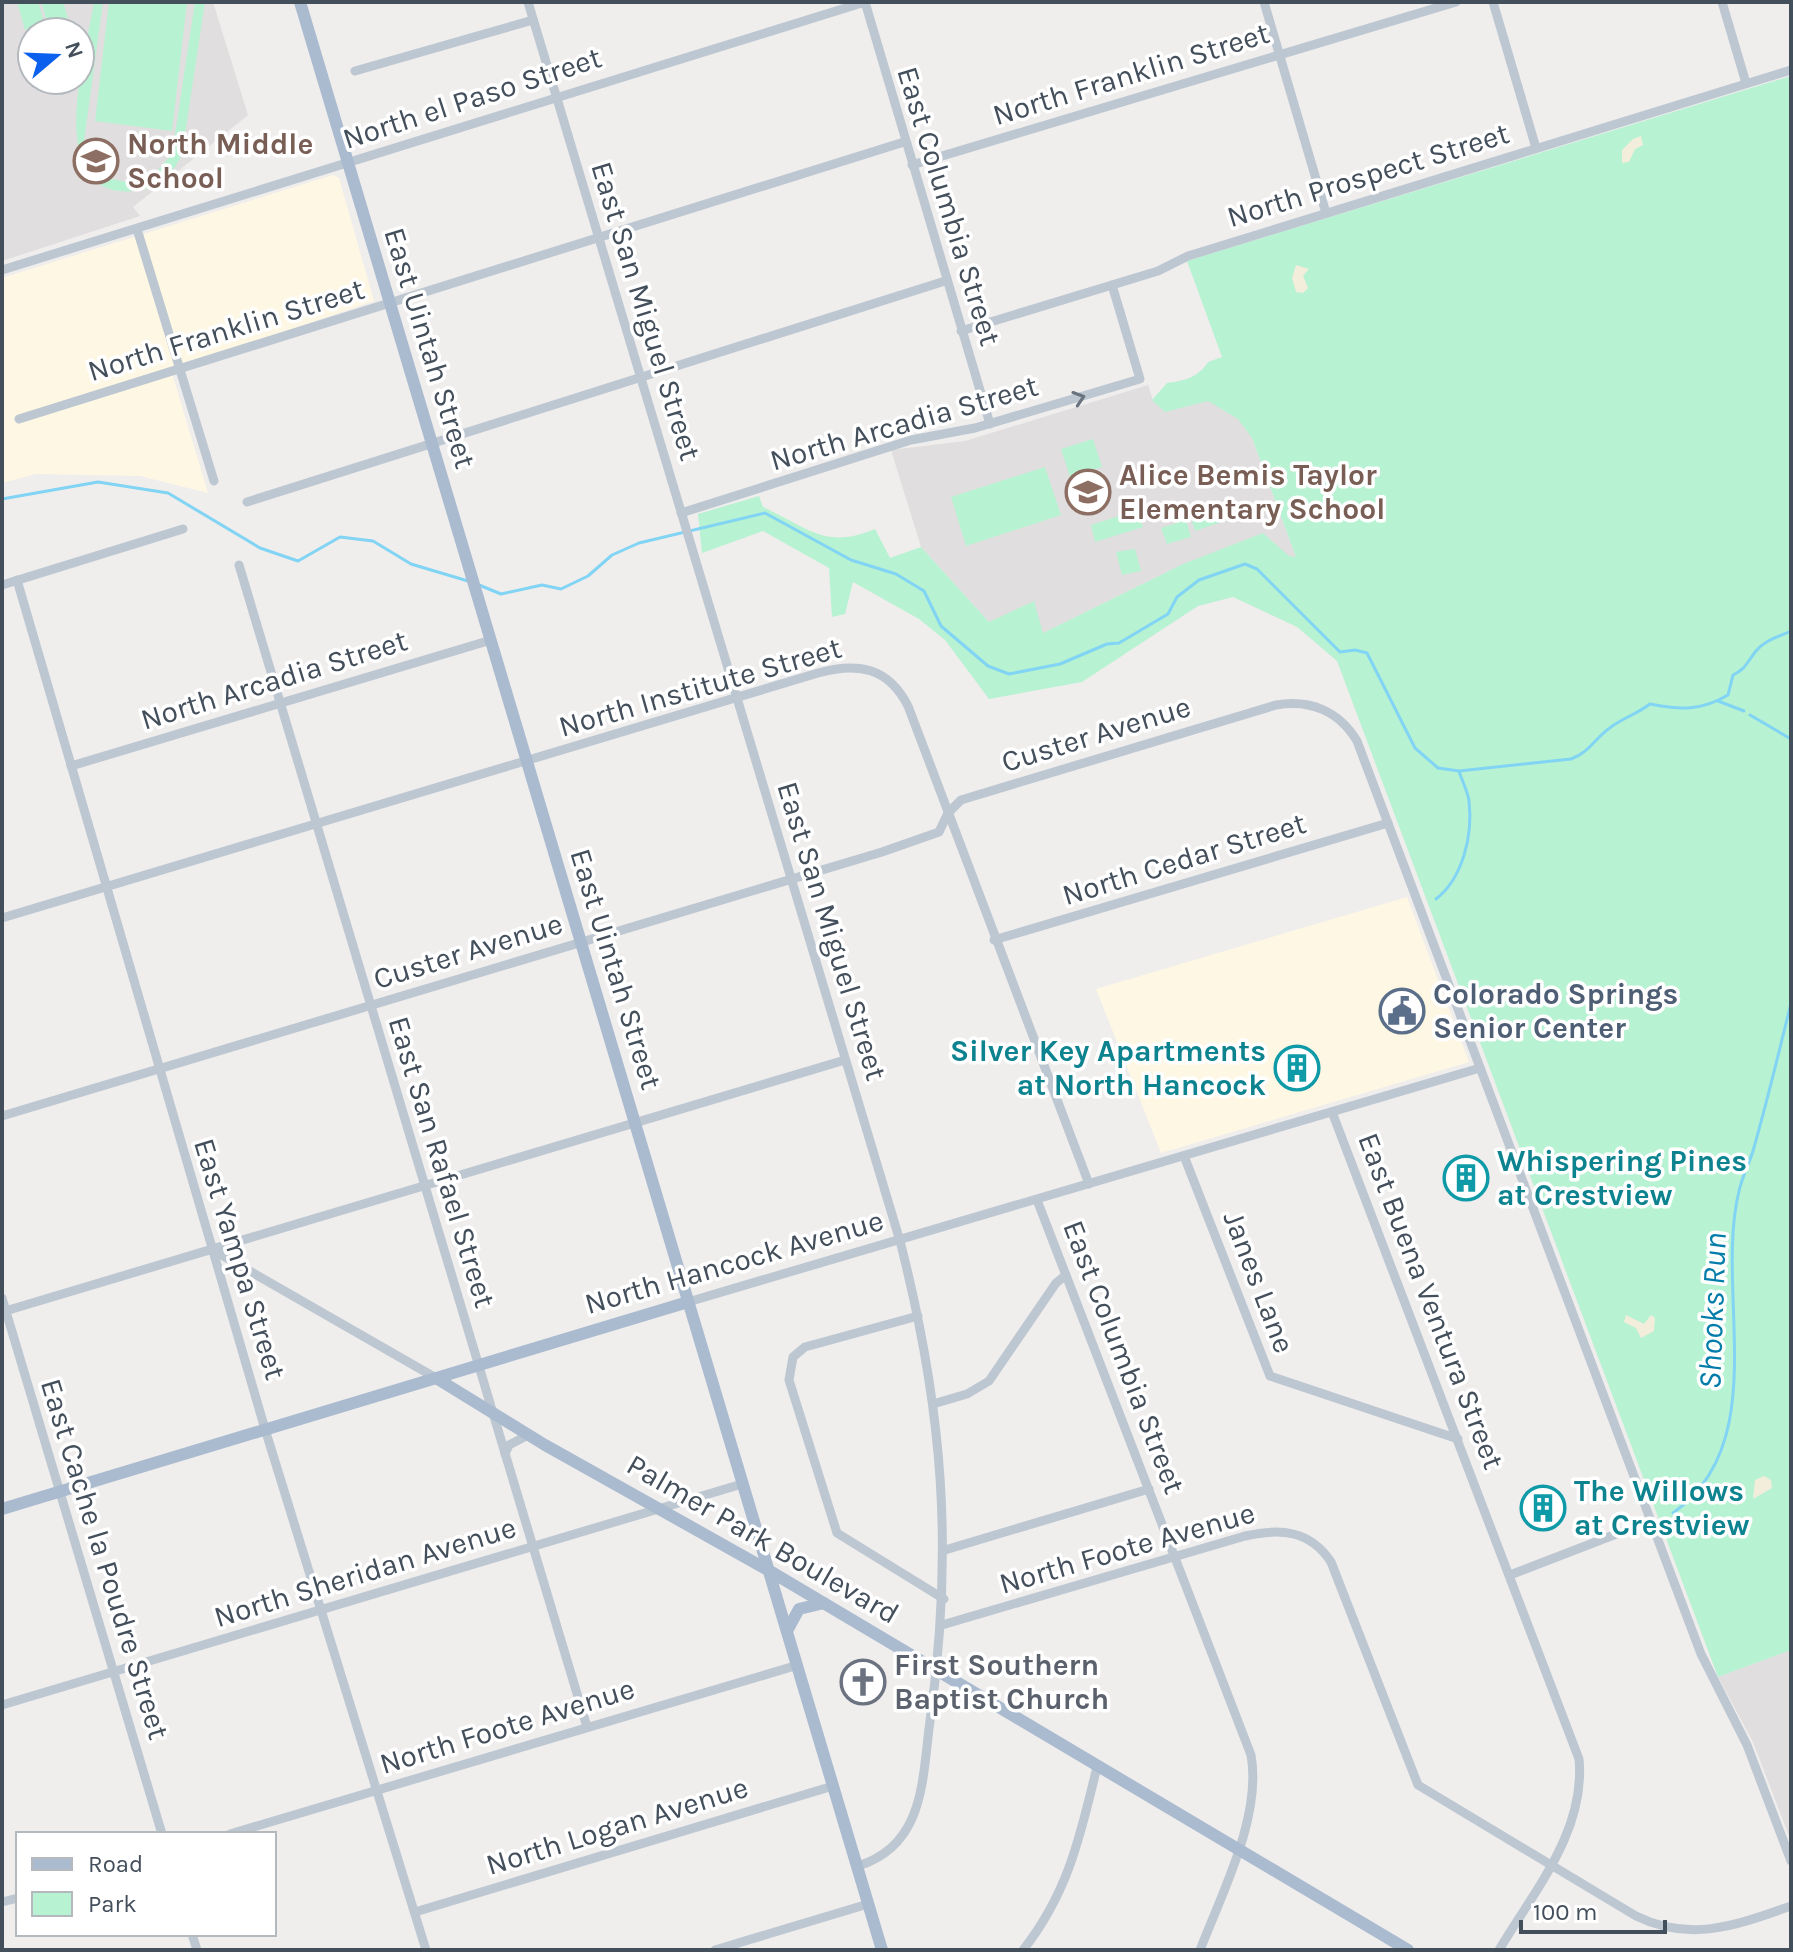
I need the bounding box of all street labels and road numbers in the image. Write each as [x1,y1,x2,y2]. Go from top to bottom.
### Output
street label: North Franklin Street [988,15,1274,133]
street label: North el Paso Street [338,39,606,157]
street label: East Columbia Street [889,62,1009,350]
street label: North Prospect Street [1223,115,1513,235]
street label: East San Miguel Street [583,157,709,465]
street label: East Uintah Street [376,223,484,473]
street label: North Franklin Street [83,271,369,389]
street label: North Arcadia Street [766,368,1042,478]
street label: North Arcadia Street [136,622,412,738]
street label: North Institute Street [555,629,845,745]
street label: Custer Avenue [997,688,1195,780]
street label: East San Miguel Street [769,777,895,1085]
street label: North Cedar Street [1058,805,1310,913]
street label: East Uintah Street [562,844,670,1094]
street label: Custer Avenue [369,905,567,997]
street label: East San Rafael Street [381,1012,503,1312]
street label: East Buena Ventura Street [1350,1128,1512,1474]
street label: East Yampa Street [186,1134,294,1384]
street label: North Hancock Avenue [580,1202,888,1322]
street label: Janes Lane [1215,1206,1303,1358]
street label: East Columbia Street [1055,1215,1193,1499]
street label: East Cache la Poudre Street [33,1374,177,1744]
street label: Palmer Park Boulevard [621,1446,905,1632]
street label: North Foote Avenue [995,1494,1259,1602]
street label: North Sheridan Avenue [210,1509,520,1635]
street label: North Foote Avenue [375,1670,639,1782]
street label: North Logan Avenue [482,1769,752,1883]

